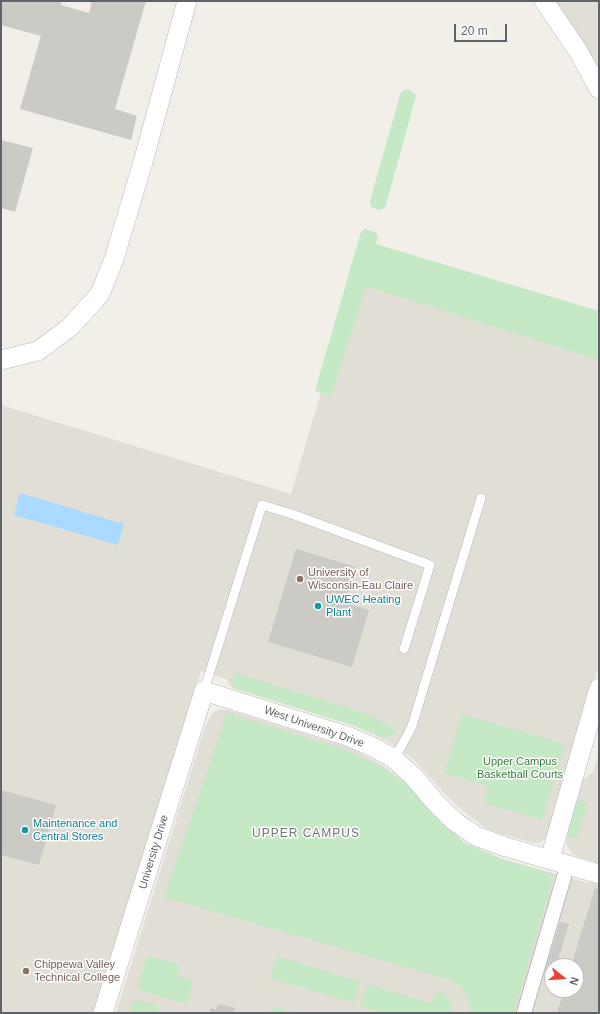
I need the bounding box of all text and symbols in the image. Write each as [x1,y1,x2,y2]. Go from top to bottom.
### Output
scale bar [456,16,509,42]
text: 20 m [461,24,488,38]
place label: University of Wisconsin-Eau Claire [308,566,413,592]
marker: University of Wisconsin-Eau Claire [295,574,305,584]
place label: UWEC Heating Plant [326,593,401,619]
marker: UWEC Heating Plant [313,601,323,611]
street label: West University Drive [262,704,366,750]
park label: Upper Campus Basketball Courts [477,755,563,781]
street label: University Drive [136,813,172,891]
place label: Maintenance and Central Stores [33,817,117,843]
marker: Maintenance and Central Stores [20,825,30,835]
district label: UPPER CAMPUS [252,827,360,841]
place label: Chippewa Valley Technical College [34,958,120,984]
north arrow [544,958,584,998]
marker: Chippewa Valley Technical College [21,966,31,976]
text: N [568,976,581,987]

